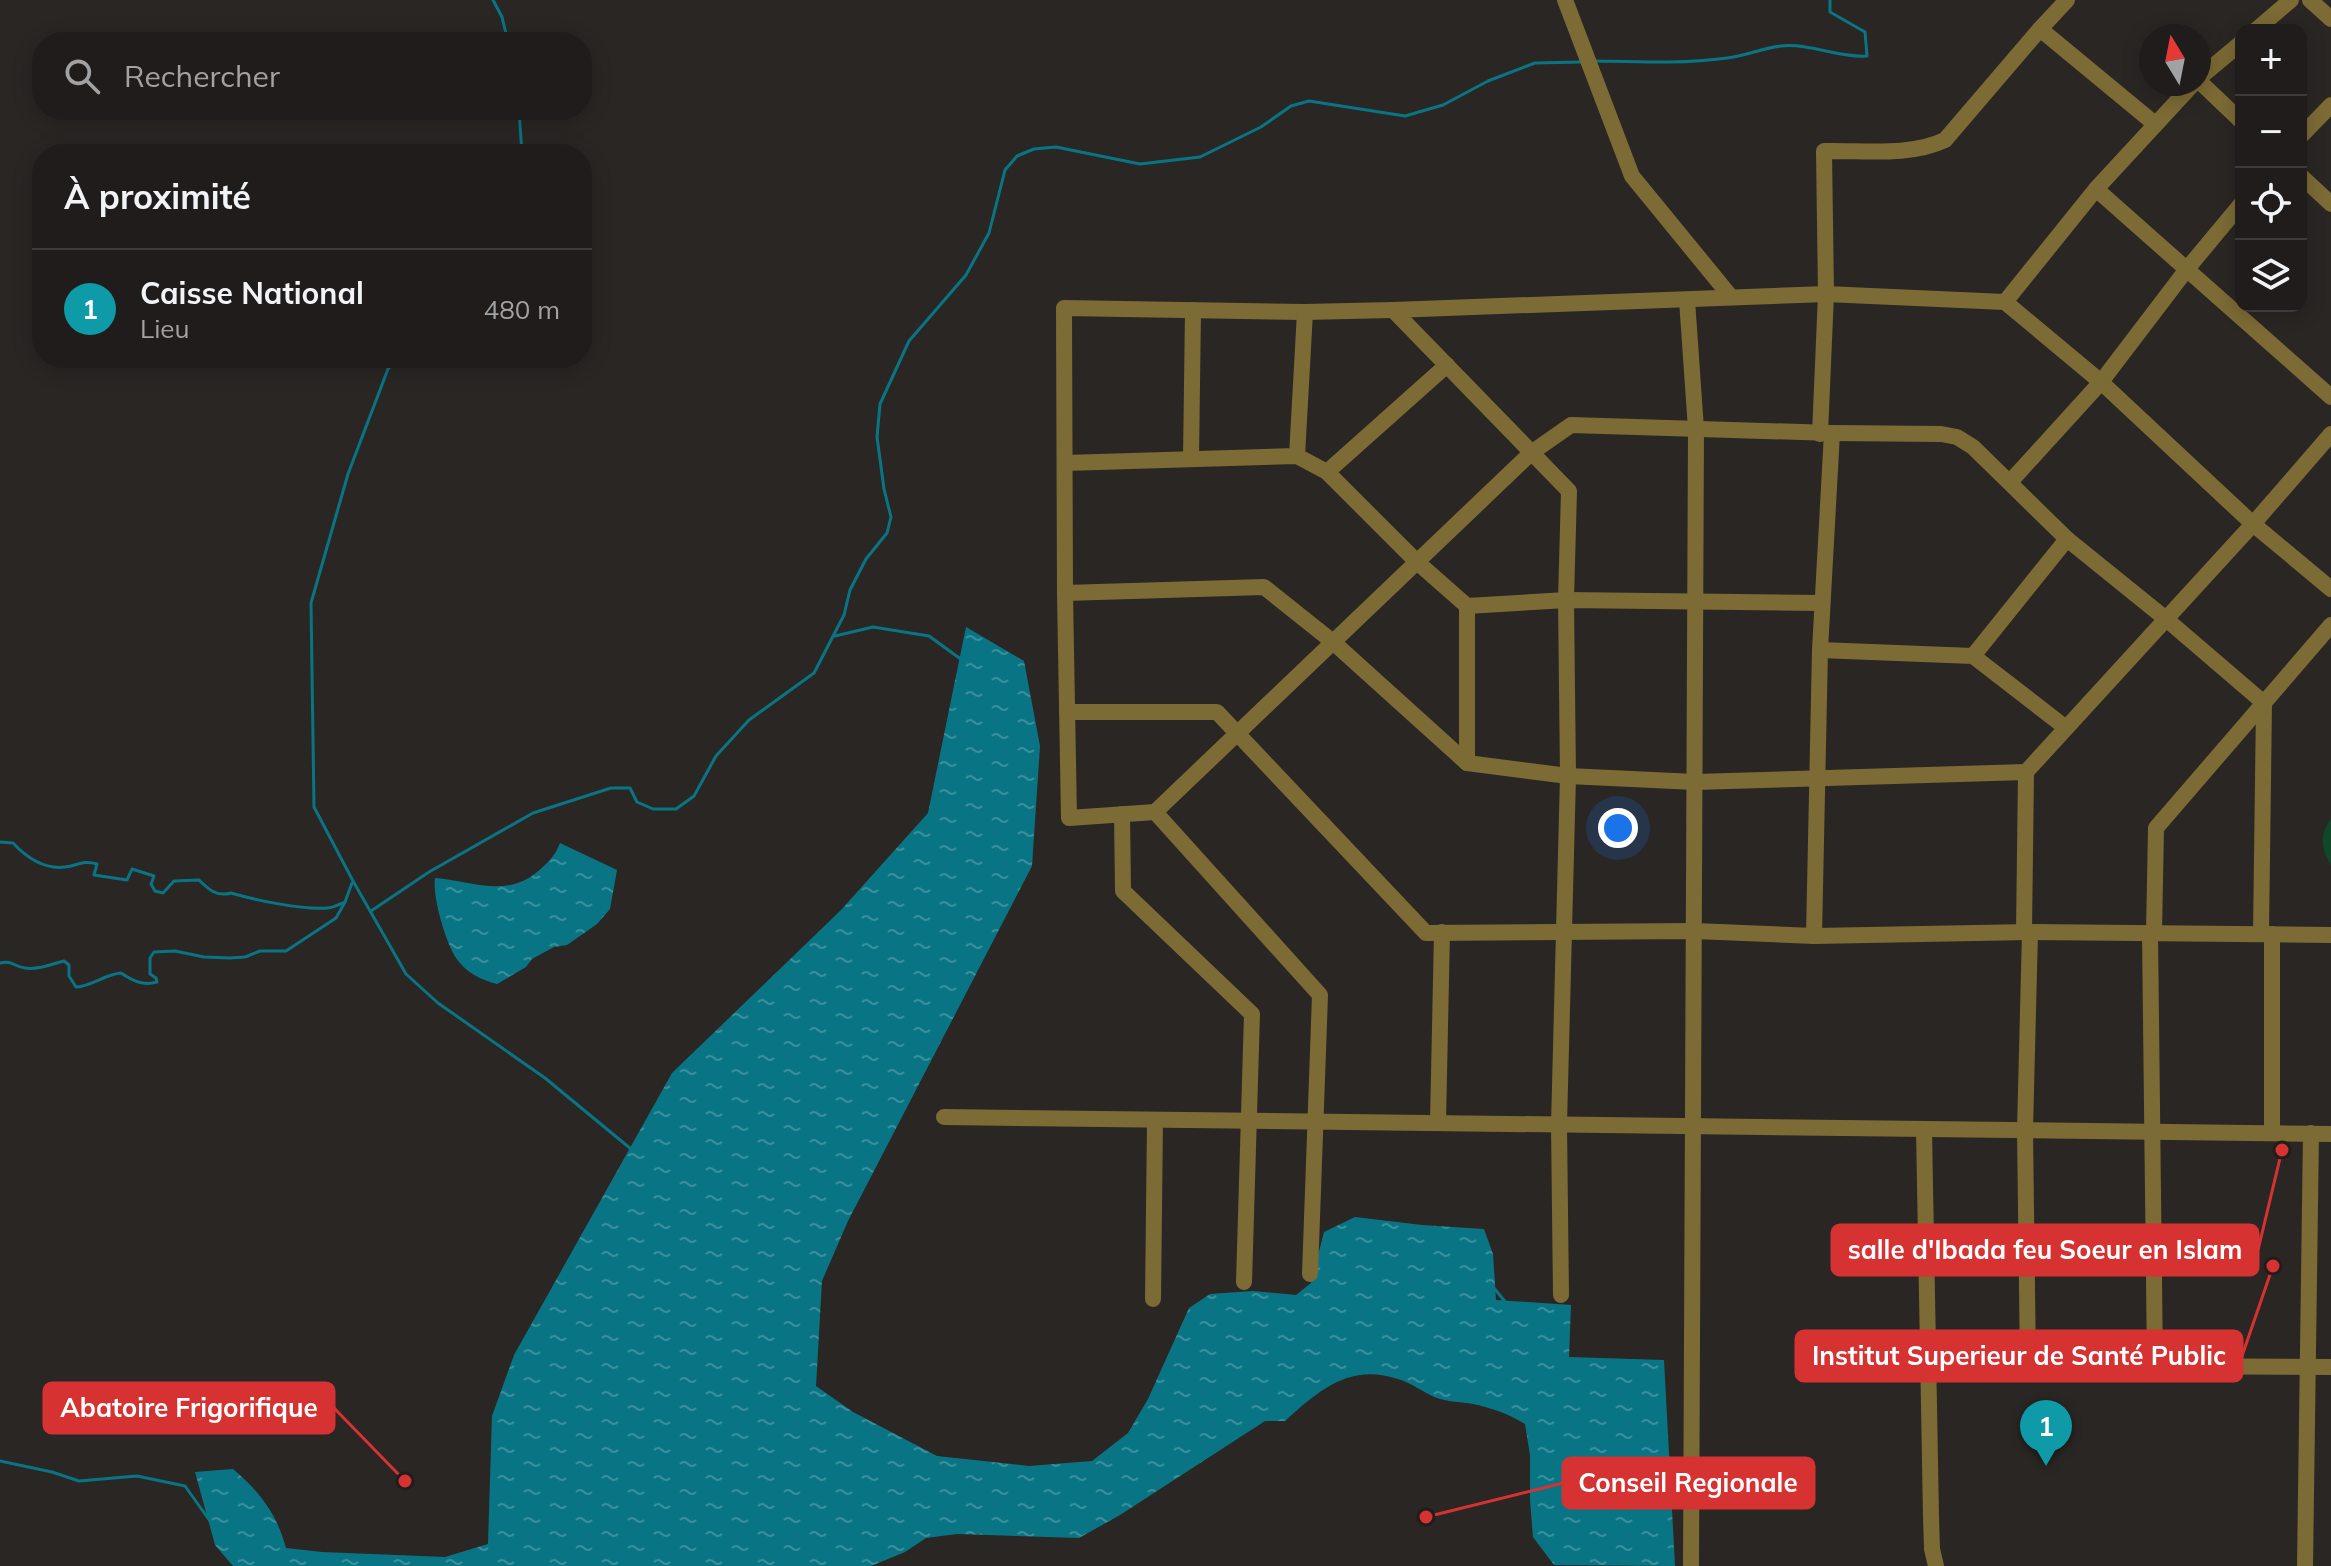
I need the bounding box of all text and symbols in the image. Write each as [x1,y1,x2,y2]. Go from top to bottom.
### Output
north arrow [2139,24,2211,96]
map controls [2235,24,2307,312]
button: + [2235,24,2307,96]
search box [32,32,592,120]
icon: search [60,54,104,98]
text: Rechercher [124,57,280,95]
button: − [2235,96,2307,168]
button: locate [2235,168,2307,240]
text: À proximité [64,175,251,218]
button: layers [2235,240,2307,312]
text: Caisse National [140,274,364,312]
text: 1 [82,293,98,326]
text: 480 m [484,293,560,326]
text: Lieu [140,312,190,345]
your location [1598,808,1638,848]
callout: salle d'Ibada feu Soeur en Islam [1832,1225,2258,1275]
text: salle d'Ibada feu Soeur en Islam [1848,1233,2242,1266]
callout: Institut Superieur de Santé Public [1796,1331,2242,1381]
text: Institut Superieur de Santé Public [1812,1339,2226,1372]
callout: Abatoire Frigorifique [44,1383,334,1433]
text: Abatoire Frigorifique [60,1391,318,1424]
pin: 1 [2020,1400,2072,1466]
callout: Conseil Regionale [1563,1458,1814,1508]
text: Conseil Regionale [1578,1466,1798,1499]

